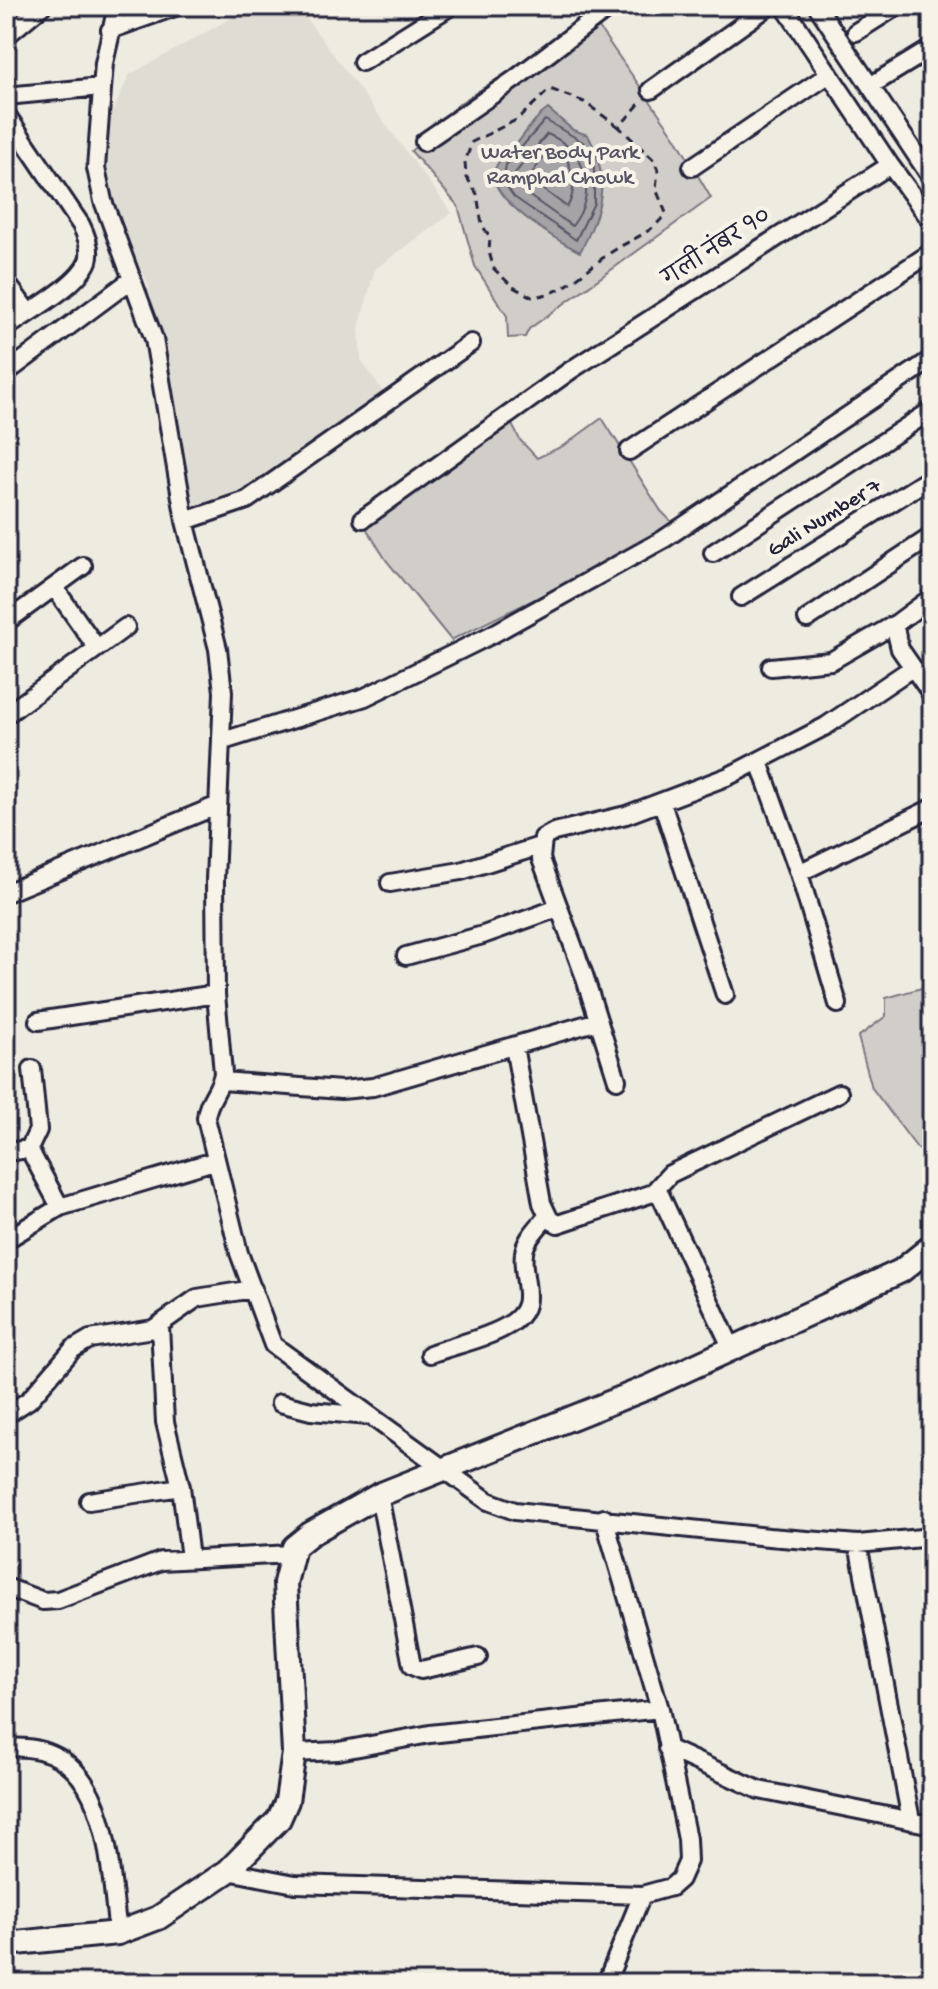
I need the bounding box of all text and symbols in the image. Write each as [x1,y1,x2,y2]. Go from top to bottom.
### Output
park label: Water Body Park Ramphal Chowk [481,141,641,192]
street label: गली नंबर १० [654,198,777,294]
street label: Gali Number 7 [764,474,887,564]

